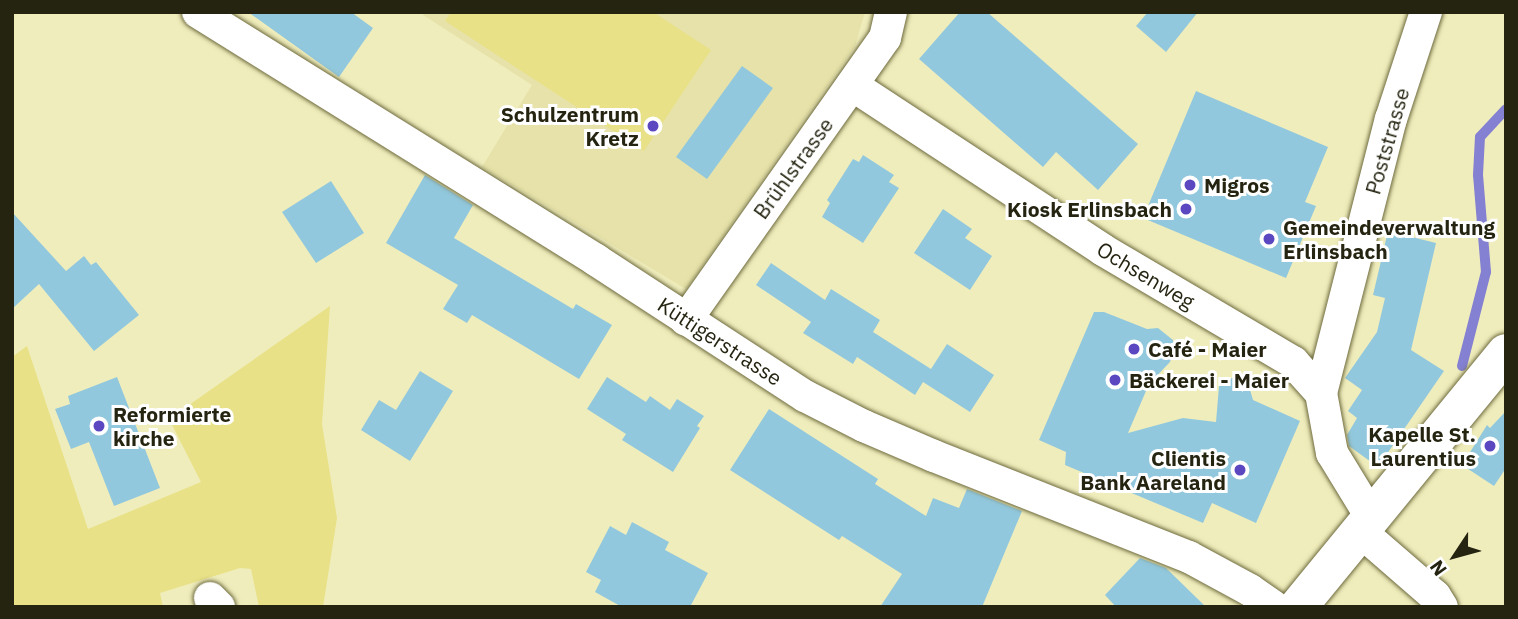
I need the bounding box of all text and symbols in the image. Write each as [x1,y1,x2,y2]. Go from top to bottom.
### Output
street label: Poststrasse [1360,85,1414,197]
place label: Schulzentrum Kretz [501,101,639,151]
street label: Brühlstrasse [748,112,838,224]
marker: Schulzentrum Kretz [645,118,661,134]
place label: Migros [1204,172,1270,198]
marker: Migros [1182,177,1198,193]
place label: Kiosk Erlinsbach [1007,196,1172,222]
marker: Kiosk Erlinsbach [1178,201,1194,217]
place label: Gemeindeverwaltung Erlinsbach [1283,214,1495,264]
marker: Gemeindeverwaltung Erlinsbach [1261,231,1277,247]
street label: Ochsenweg [1093,236,1199,314]
street label: Küttigerstrasse [653,291,787,391]
place label: Café - Maier [1148,336,1267,362]
marker: Café - Maier [1126,341,1142,357]
place label: Bäckerei - Maier [1129,367,1289,393]
marker: Bäckerei - Maier [1107,372,1123,388]
place label: Reformierte kirche [113,401,231,451]
marker: Reformierte kirche [91,418,107,434]
place label: Kapelle St. Laurentius [1368,421,1476,471]
marker: Kapelle St. Laurentius [1482,438,1498,454]
place label: Clientis Bank Aareland [1080,445,1226,495]
marker: Clientis Bank Aareland [1232,462,1248,478]
north arrow [1420,521,1490,591]
text: N [1424,556,1452,581]

